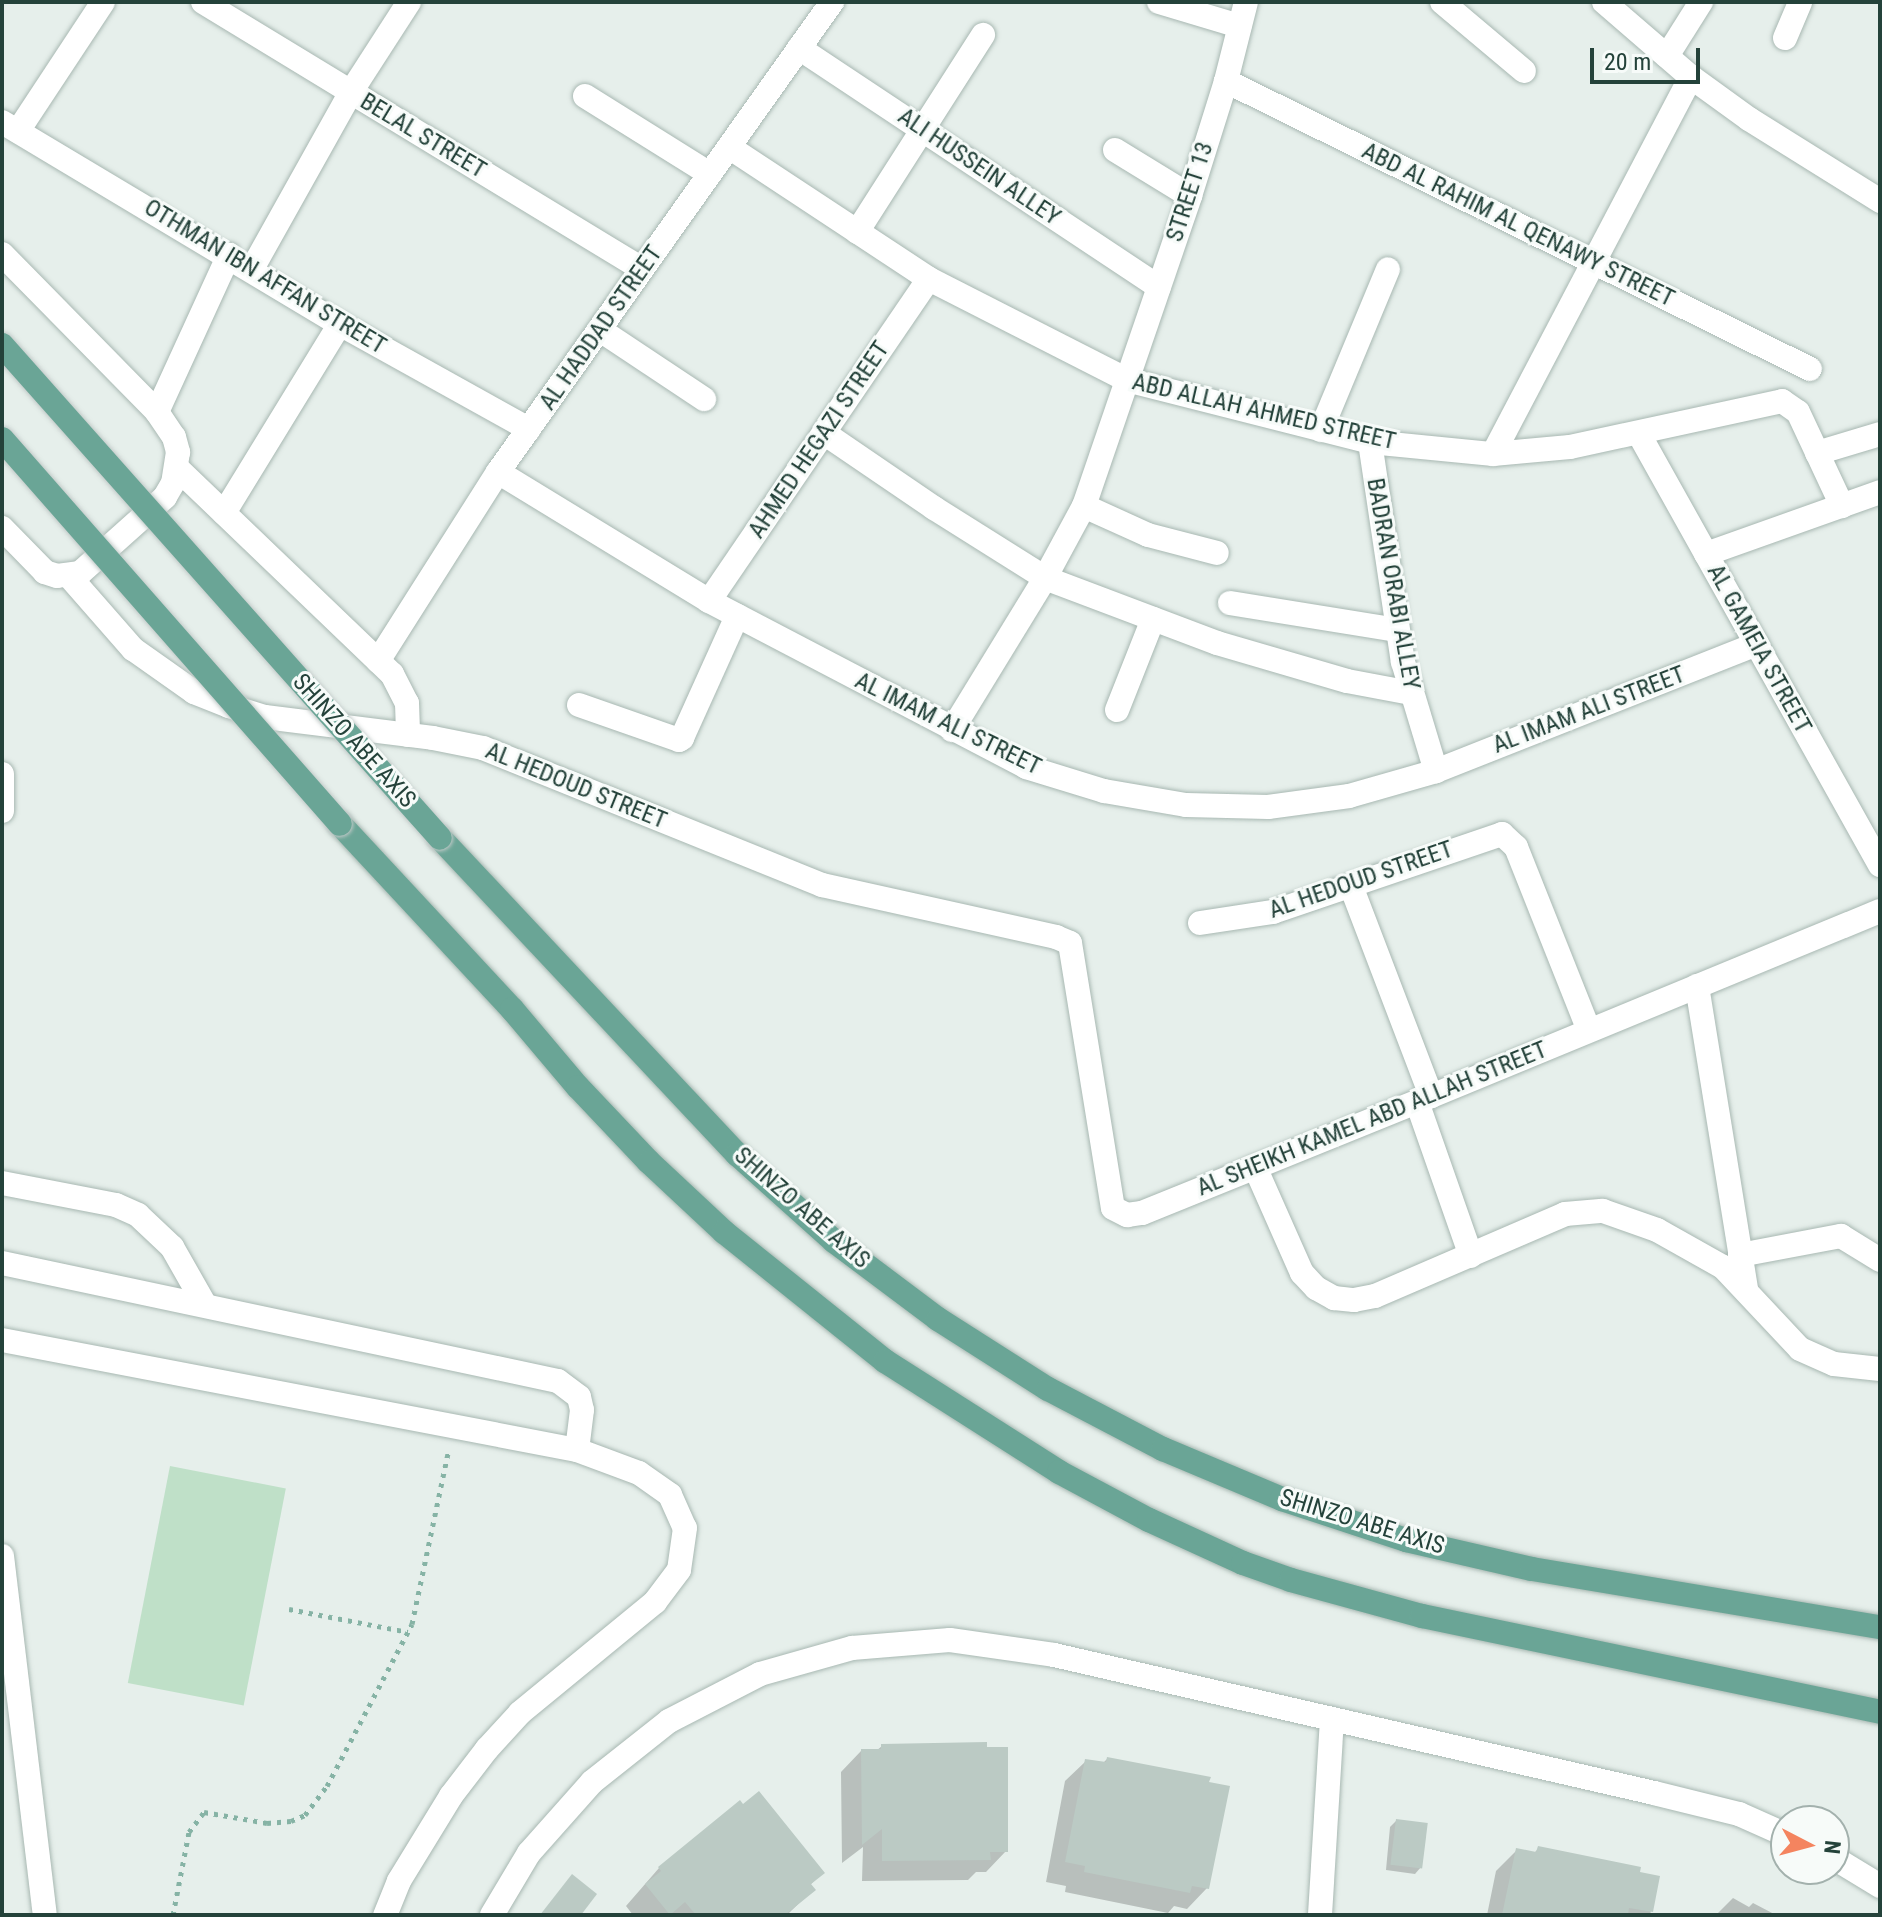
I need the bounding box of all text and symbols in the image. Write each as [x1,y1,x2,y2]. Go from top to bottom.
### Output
scale bar [1594,32,1704,82]
text: 20 m [1604,48,1651,76]
street label: BELAL STREET [355,87,491,185]
street label: ALI HUSSEIN ALLEY [892,102,1066,232]
street label: ABD AL RAHIM AL QENAWY STREET [1357,137,1679,313]
street label: STREET 13 [1160,138,1220,246]
street label: OTHMAN IBN AFFAN STREET [139,193,391,361]
street label: AL HADDAD STREET [534,240,668,416]
street label: AHMED HEGAZI STREET [742,336,896,544]
street label: ABD ALLAH AHMED STREET [1129,368,1399,456]
street label: BADRAN ORABI ALLEY [1360,476,1426,692]
street label: AL GAMEIA STREET [1701,560,1817,738]
street label: AL IMAM ALI STREET [1489,660,1689,760]
street label: AL IMAM ALI STREET [850,666,1046,782]
street label: SHINZO ABE AXIS [286,668,422,814]
street label: AL HEDOUD STREET [481,737,671,835]
street label: AL HEDOUD STREET [1265,835,1457,925]
street label: AL SHEIKH KAMEL ABD ALLAH STREET [1193,1035,1551,1203]
street label: SHINZO ABE AXIS [728,1141,876,1275]
street label: SHINZO ABE AXIS [1276,1483,1448,1561]
north arrow [1770,1805,1850,1885]
text: N [1819,1839,1846,1855]

